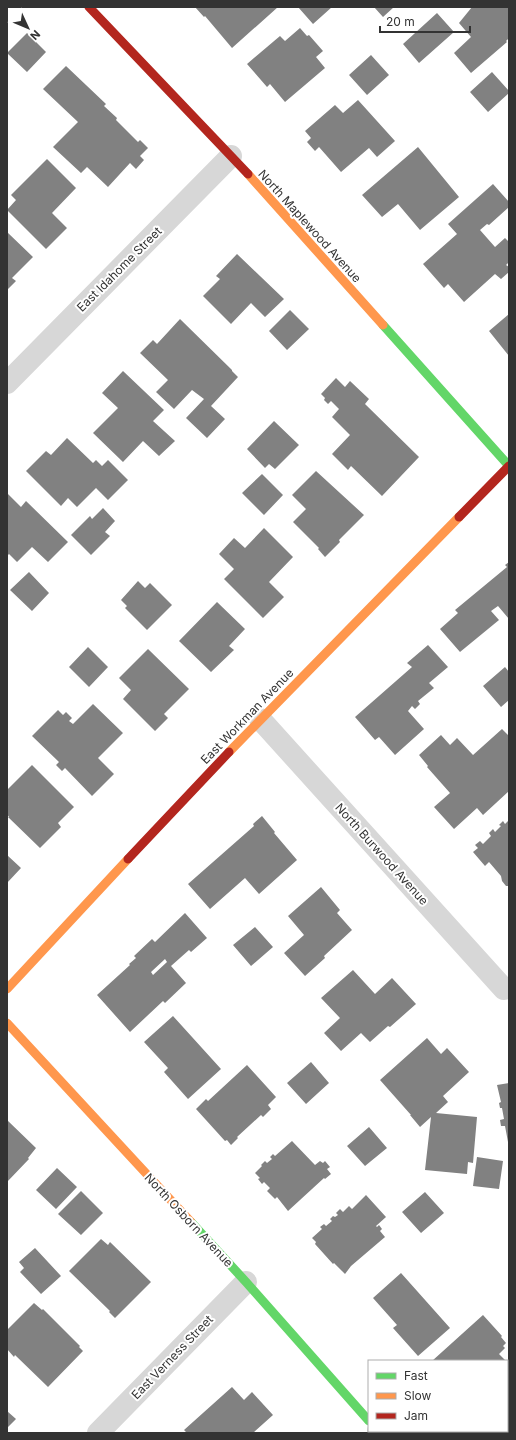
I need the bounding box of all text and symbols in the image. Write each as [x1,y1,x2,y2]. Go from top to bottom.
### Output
north arrow [8,8,48,48]
scale bar [380,8,470,34]
text: 20 m [386,14,415,29]
text: N [27,27,43,43]
street label: North Maplewood Avenue [255,166,365,286]
street label: East Idahome Street [73,223,165,315]
street label: East Workman Avenue [197,665,297,767]
street label: North Burwood Avenue [332,800,432,908]
street label: North Osborn Avenue [142,1170,236,1270]
street label: East Verness Street [128,1312,216,1402]
legend [368,1360,508,1432]
text: Fast [404,1368,428,1383]
text: Slow [404,1388,432,1403]
text: Jam [404,1408,428,1423]

